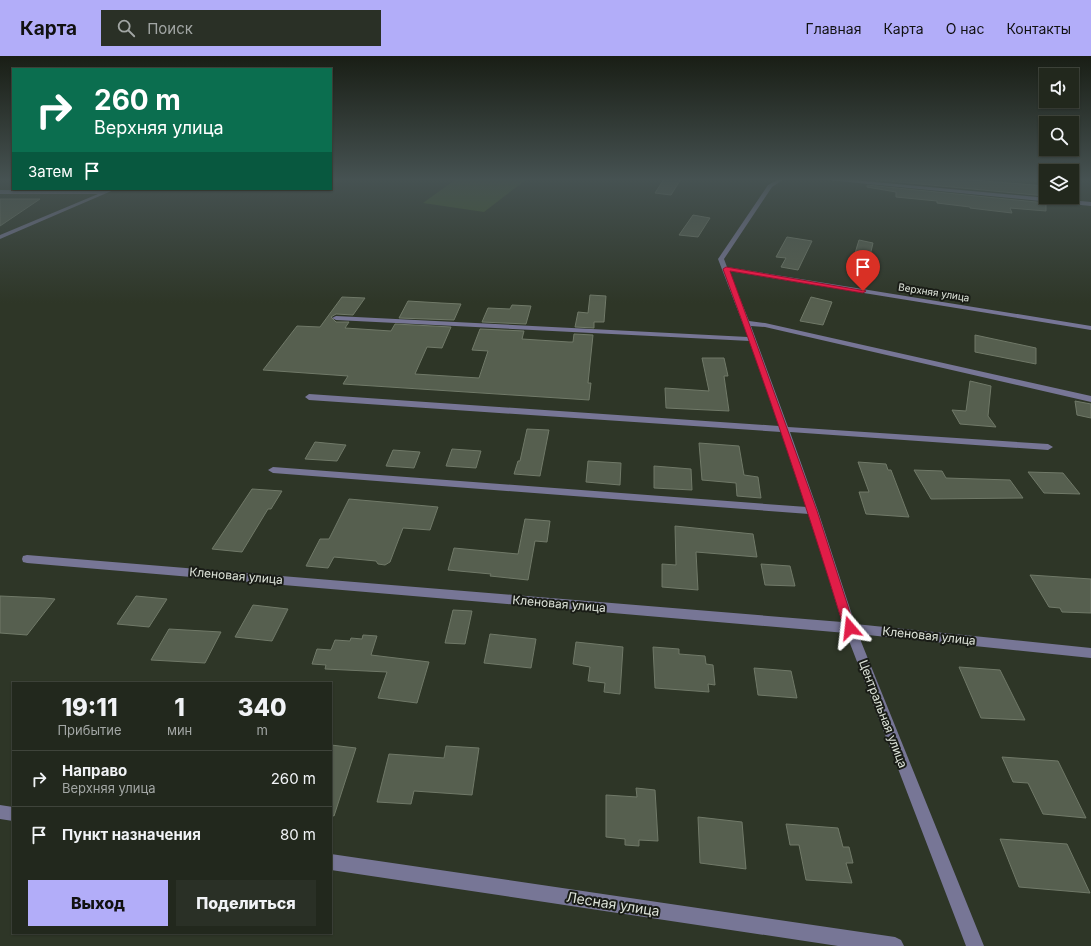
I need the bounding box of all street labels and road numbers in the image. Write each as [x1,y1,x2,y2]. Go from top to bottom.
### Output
street label: Верхняя улица [898,280,970,304]
street label: Кленовая улица [189,564,283,587]
street label: Кленовая улица [512,592,606,615]
street label: Кленовая улица [882,623,977,648]
street label: Центральная улица [856,658,911,770]
street label: Лесная улица [565,888,661,919]

